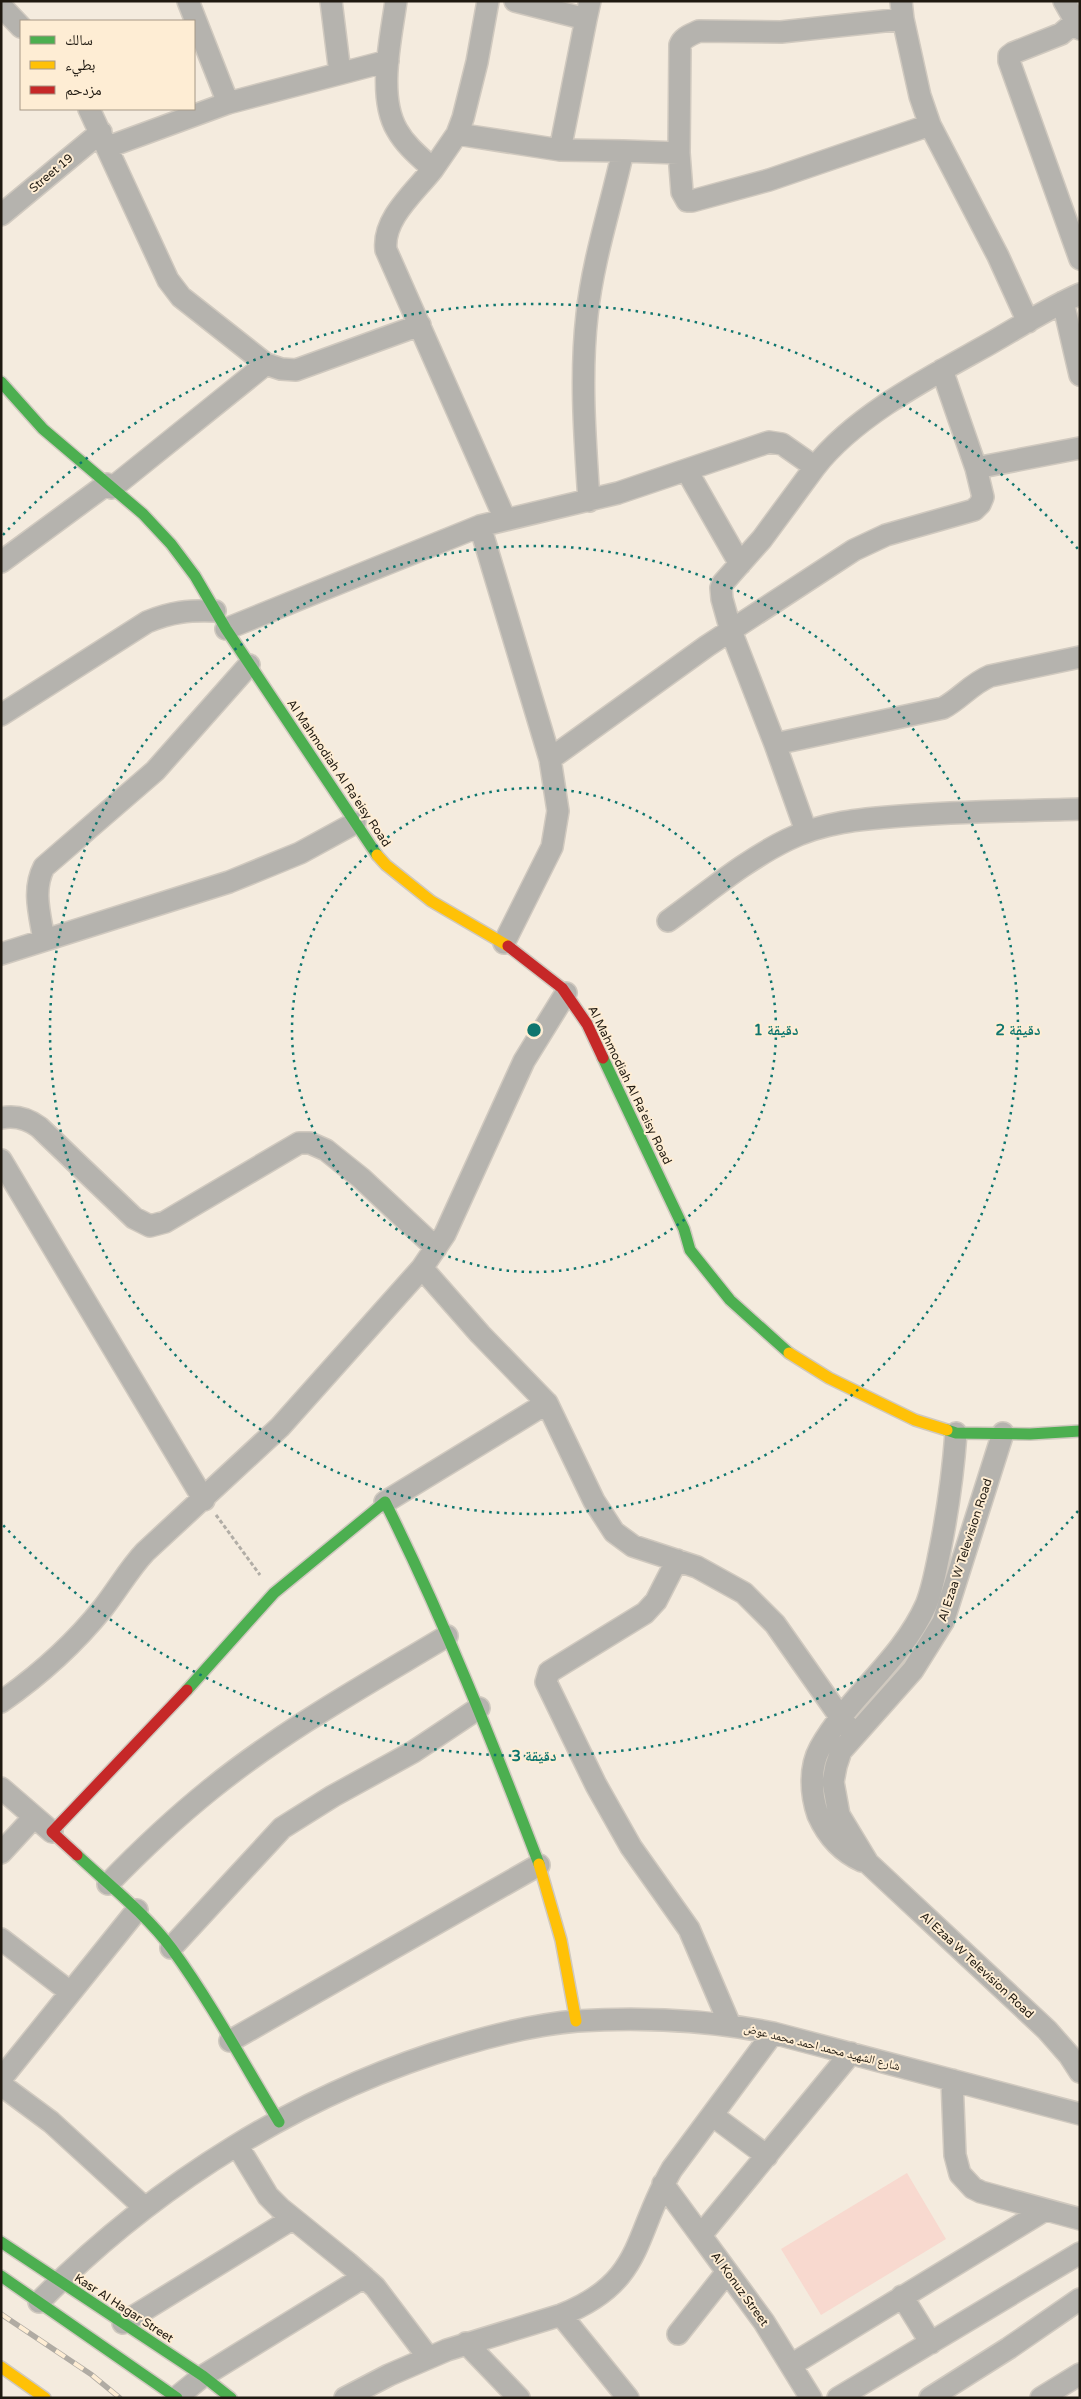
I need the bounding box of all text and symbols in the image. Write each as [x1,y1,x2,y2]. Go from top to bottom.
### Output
legend [20,20,195,110]
text: سالك [65,31,93,49]
text: بطيء [65,56,95,77]
text: مزدحم [65,81,102,100]
street label: Street 19 [26,151,76,195]
street label: Al Mahmodiah Al Ra'eisy Road [284,697,394,849]
street label: Al Mahmodiah Al Ra'eisy Road [585,1003,675,1167]
centre of rings [525,1021,543,1039]
text: 1 دقيقة [754,1021,798,1039]
text: 2 دقيقة [996,1021,1040,1039]
street label: Al Ezaa W Television Road [935,1477,995,1623]
text: 3 دقيقة [512,1747,556,1765]
street label: Al Ezaa W Television Road [918,1909,1036,2021]
street label: شارع الشهيد محمد احمد محمد عوض [742,2021,902,2074]
street label: Al Konuz Street [708,2249,772,2329]
street label: Kasr Al Hagar Street [72,2271,177,2346]

